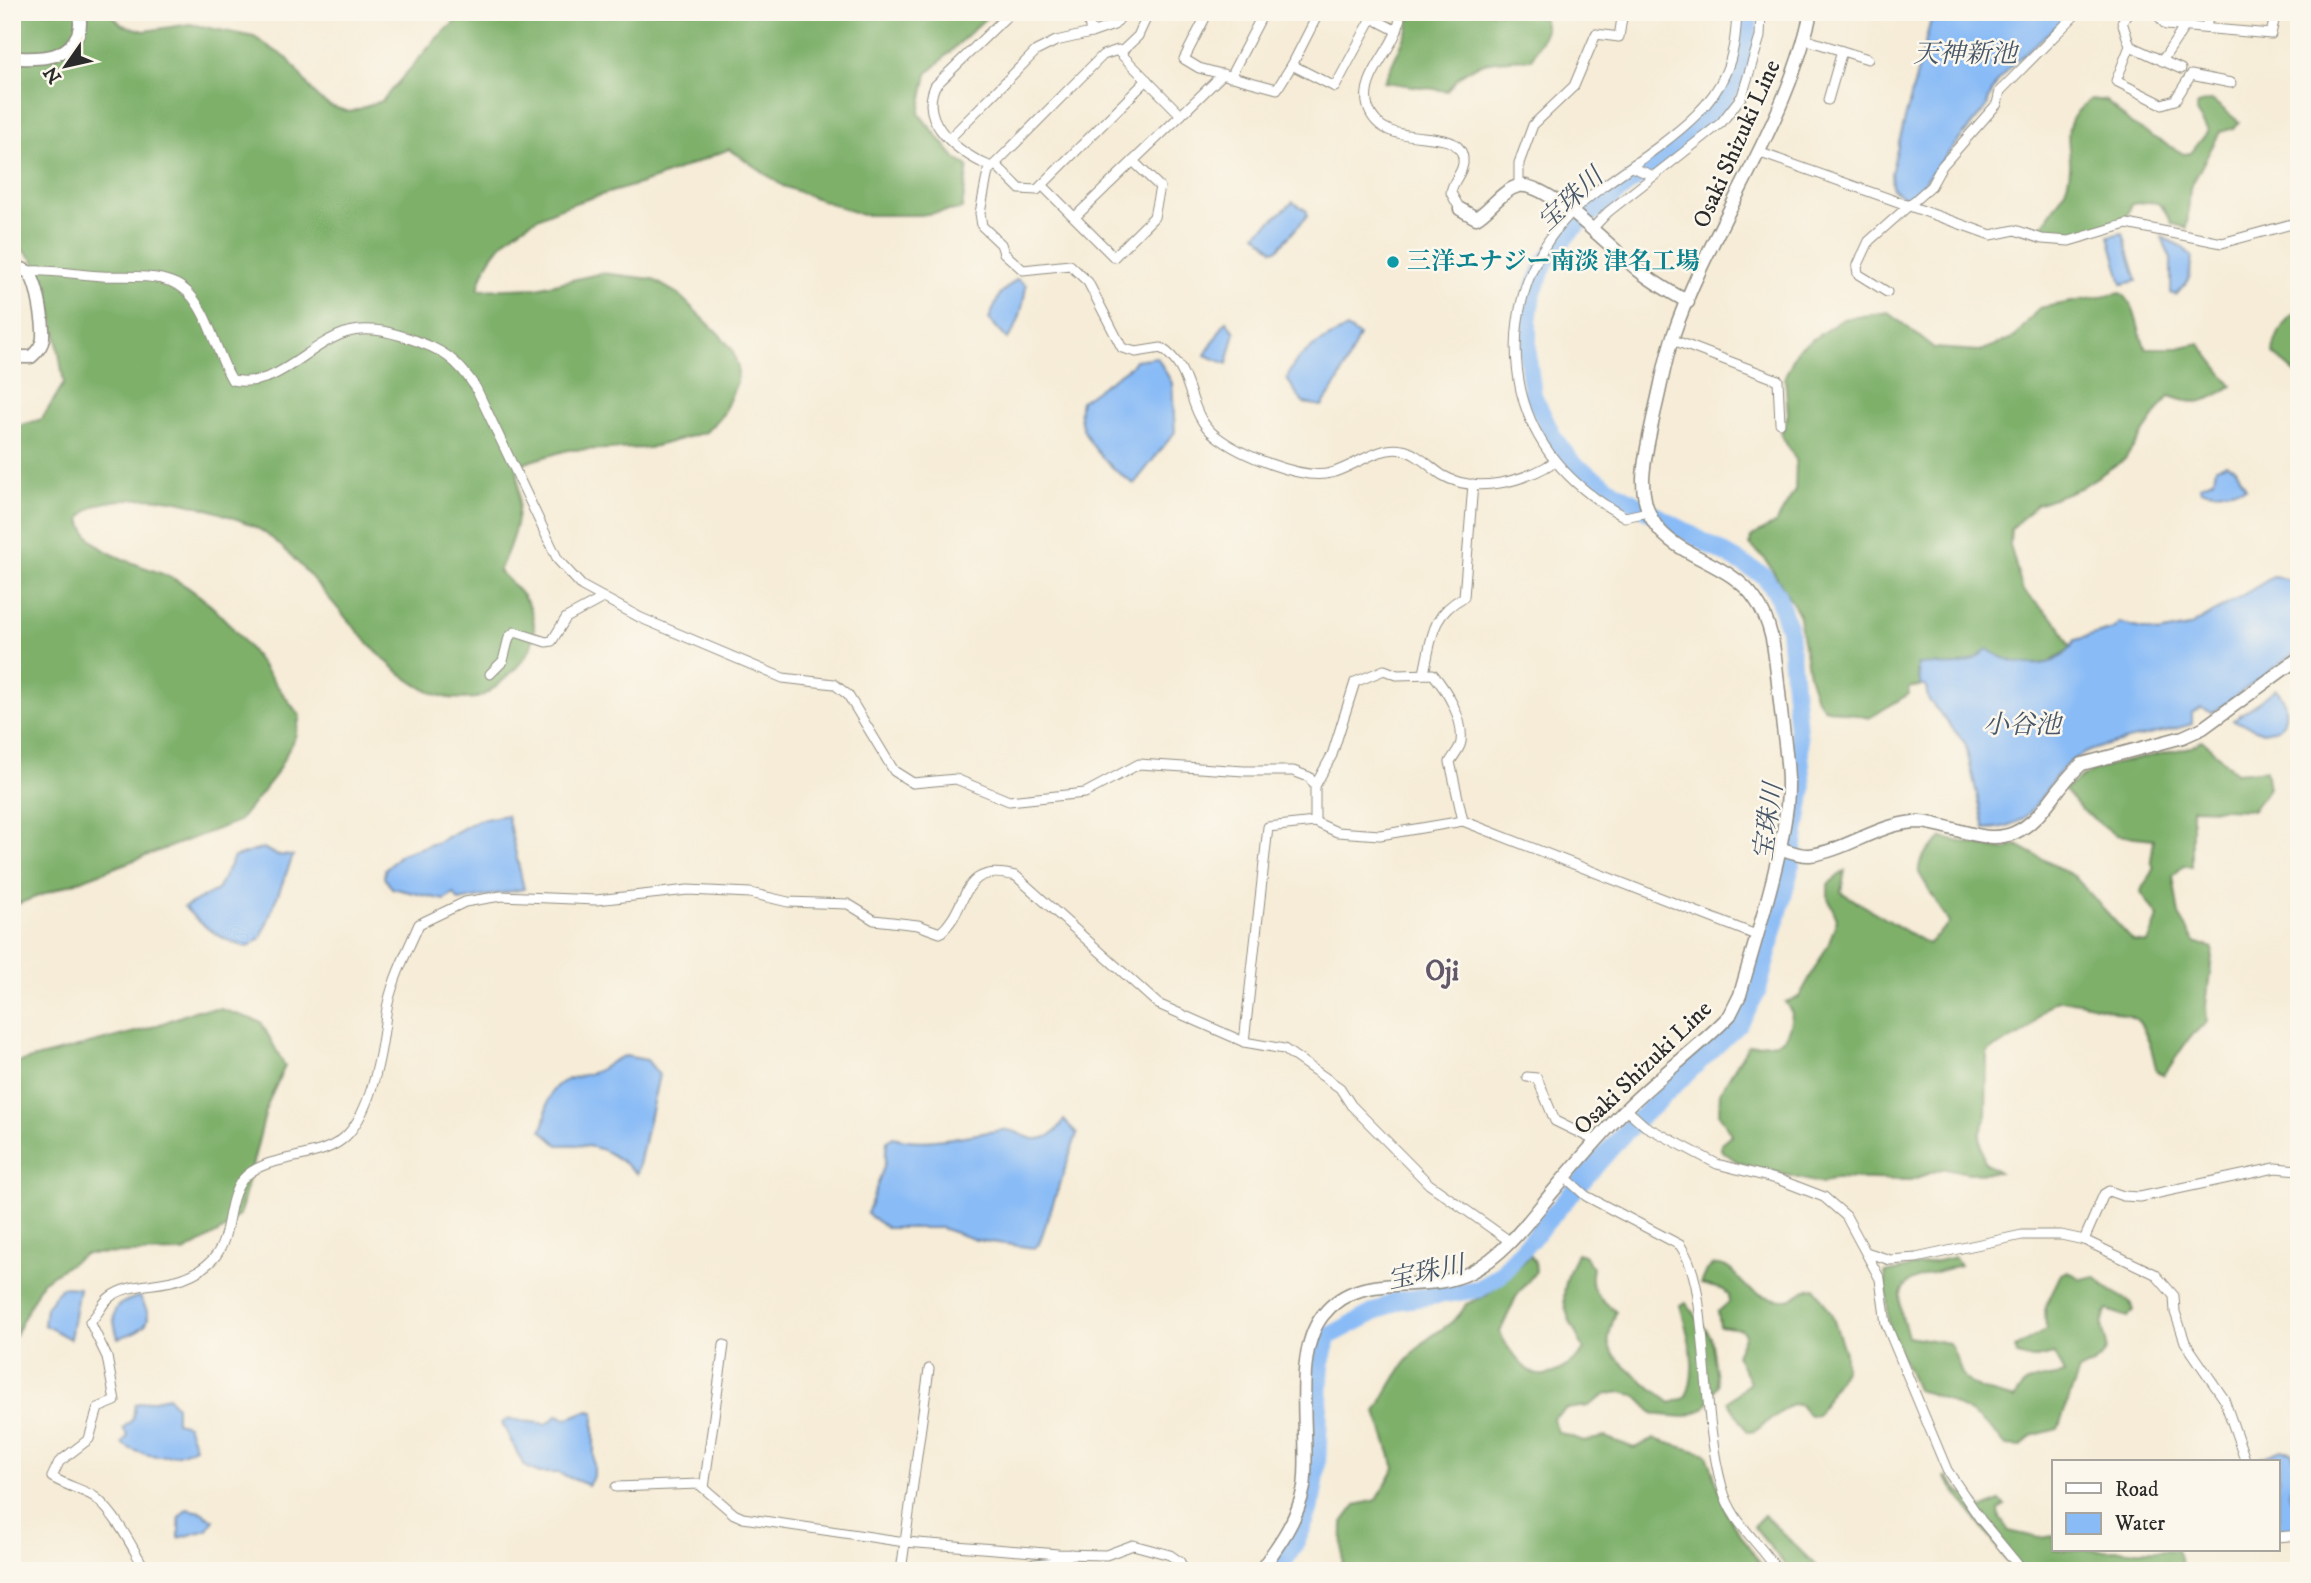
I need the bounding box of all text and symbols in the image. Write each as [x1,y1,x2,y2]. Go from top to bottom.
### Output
north arrow [32,32,102,102]
water label: 天神新池 [1913,38,2020,71]
street label: Osaki Shizuki Line [1687,55,1788,233]
text: N [39,61,67,88]
water label: 宝珠川 [1531,159,1613,239]
place label: 三洋エナジー南淡 津名工場 [1407,247,1700,277]
marker: 三洋エナジー南淡 津名工場 [1385,254,1401,270]
water label: 小谷池 [1983,709,2064,742]
water label: 宝珠川 [1747,778,1791,863]
district label: Oji [1425,954,1459,989]
street label: Osaki Shizuki Line [1568,994,1719,1142]
water label: 宝珠川 [1384,1248,1471,1297]
legend [2052,1460,2280,1552]
text: Road [2115,1477,2159,1503]
text: Water [2114,1511,2165,1537]

